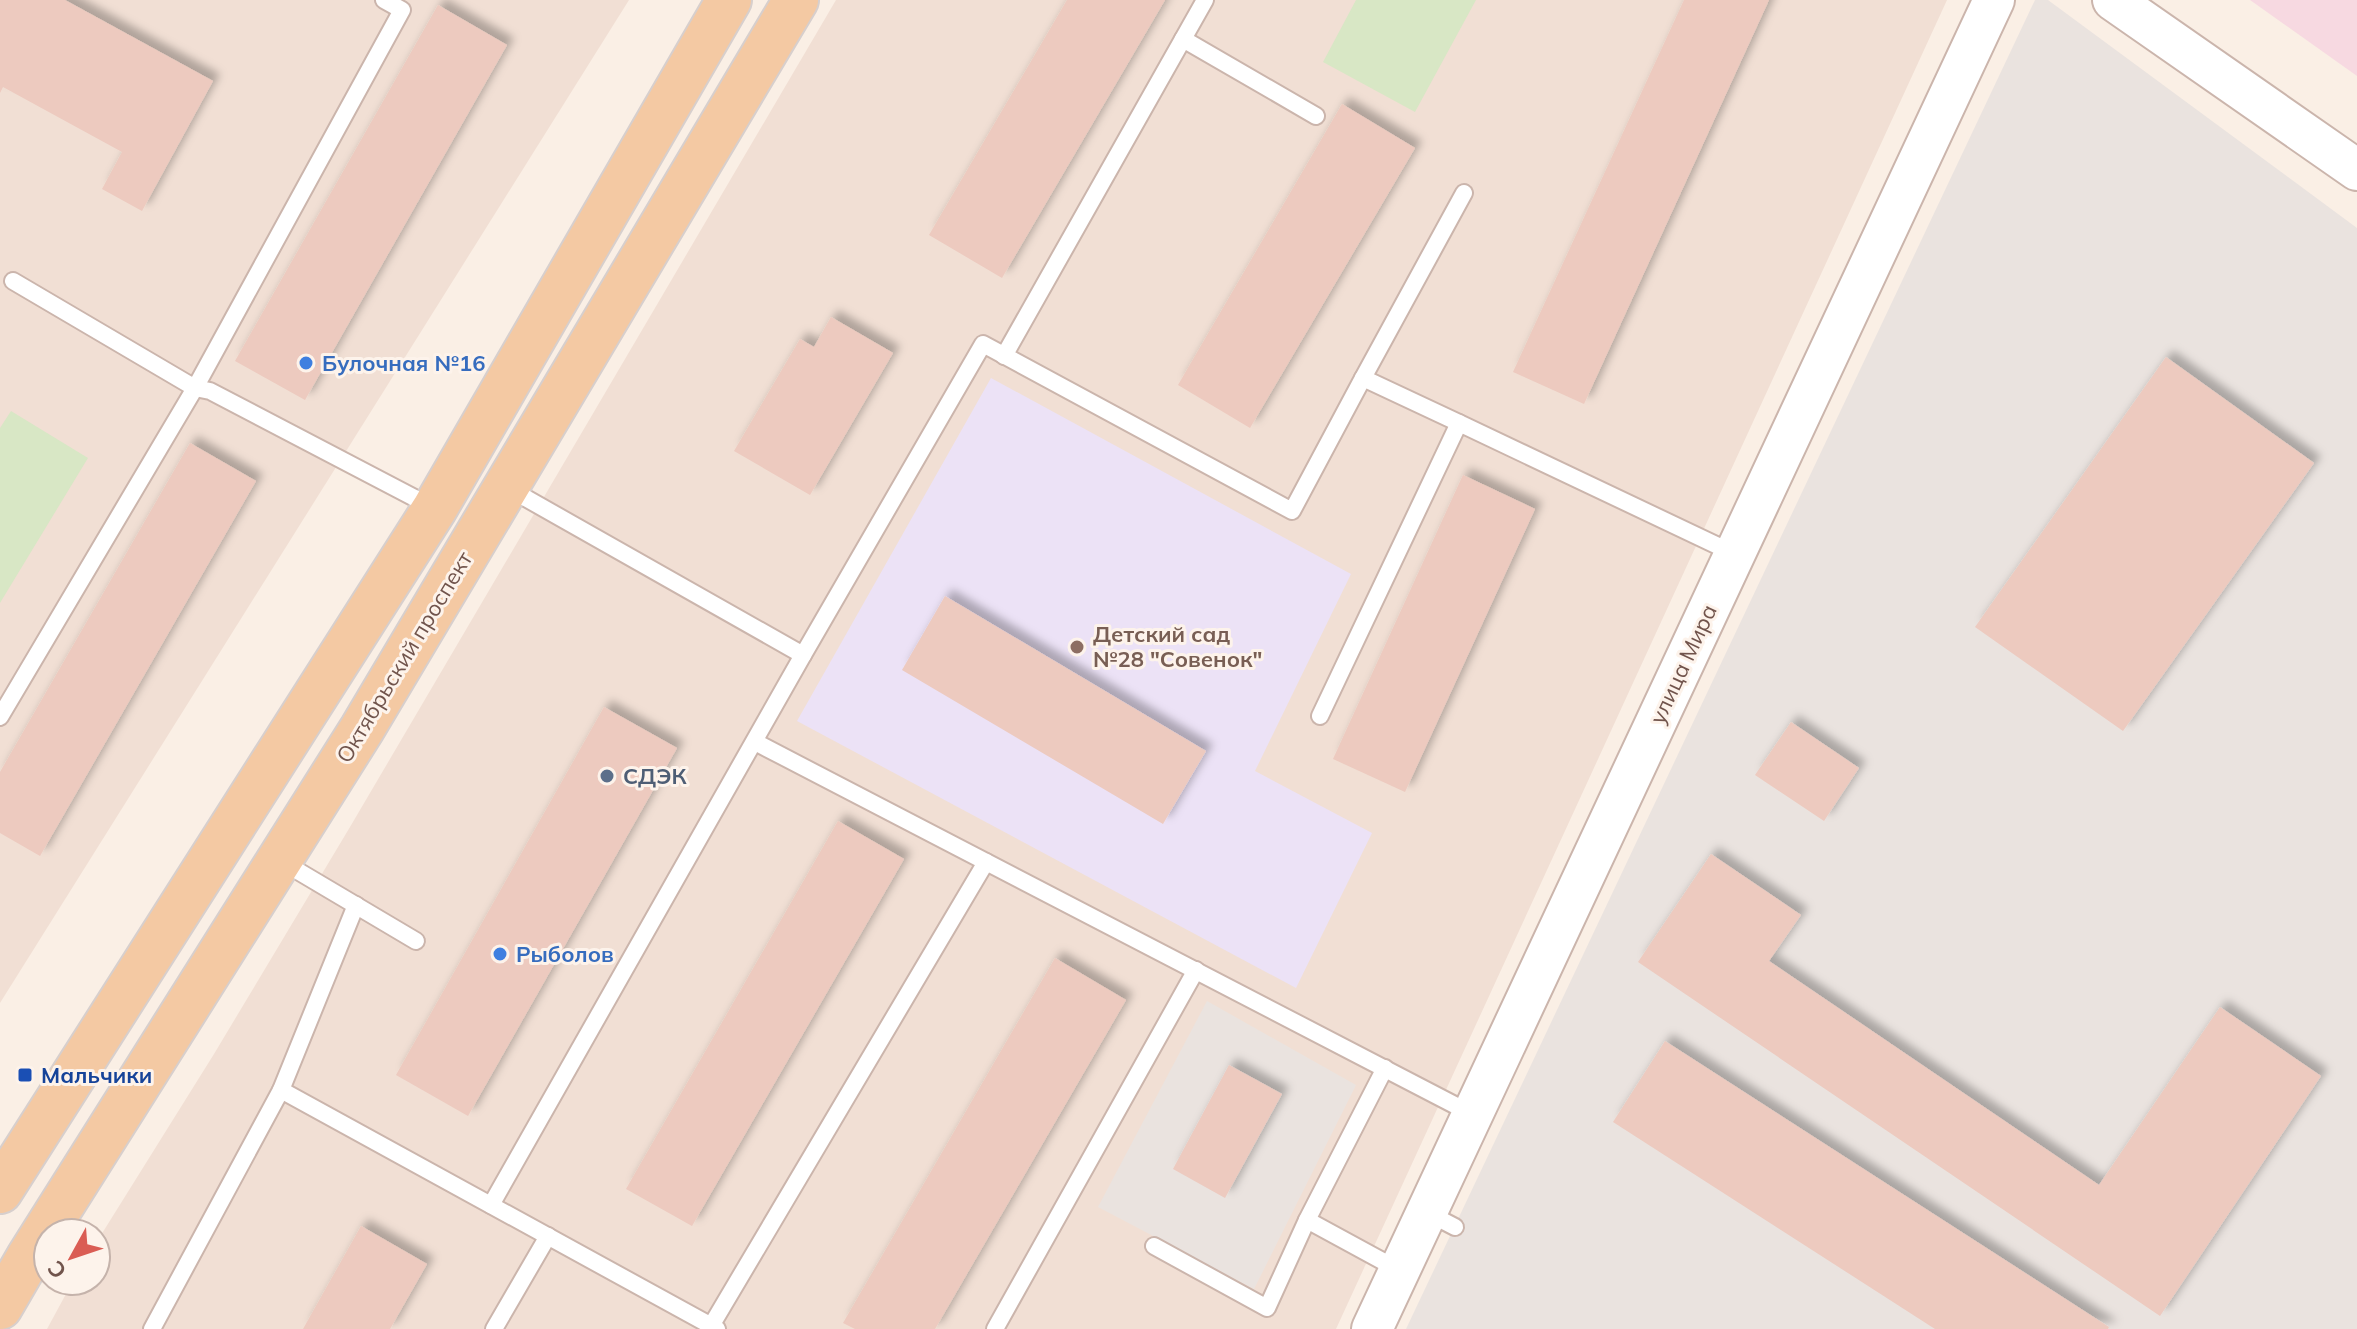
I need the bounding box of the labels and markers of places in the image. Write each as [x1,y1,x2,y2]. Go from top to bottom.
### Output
place label: Булочная №16 [322,349,485,377]
marker: Булочная №16 [297,354,315,372]
place label: Детский сад №28 "Совенок" [1093,620,1262,673]
marker: Детский сад №28 "Совенок" [1068,638,1086,656]
place label: СДЭК [623,762,687,790]
marker: СДЭК [598,767,616,785]
place label: Рыболов [516,940,614,968]
marker: Рыболов [491,945,509,963]
place label: Мальчики [41,1061,152,1089]
marker: Мальчики [16,1066,34,1084]

